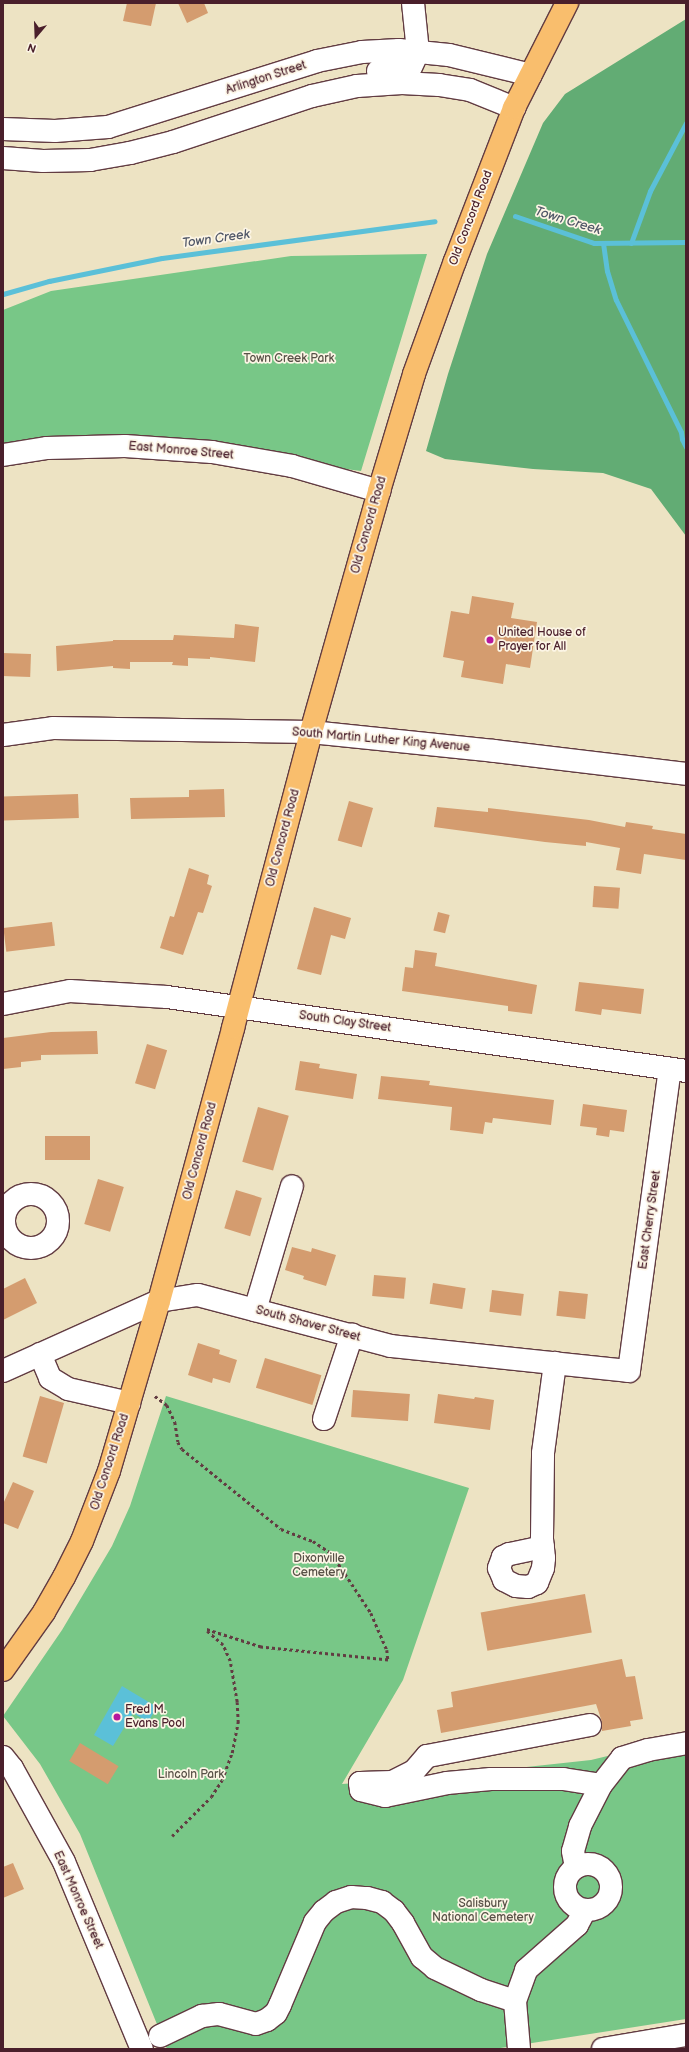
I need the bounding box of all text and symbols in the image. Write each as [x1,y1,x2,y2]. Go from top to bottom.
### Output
north arrow [16,16,56,56]
text: N [26,40,38,55]
street label: Arlington Street [224,58,308,98]
street label: Old Concord Road [446,169,496,267]
water label: Town Creek [533,204,603,238]
water label: Town Creek [181,227,251,251]
park label: Town Creek Park [244,352,334,366]
street label: East Monroe Street [128,439,234,463]
street label: Old Concord Road [348,475,390,575]
place label: United House of Prayer for All [498,626,586,654]
marker: United House of Prayer for All [485,635,495,645]
street label: South Martin Luther King Avenue [291,725,471,755]
street label: Old Concord Road [263,788,303,888]
street label: South Clay Street [298,1008,392,1036]
street label: Old Concord Road [180,1101,220,1201]
street label: East Cherry Street [636,1169,664,1271]
street label: South Shaver Street [254,1303,362,1345]
street label: Old Concord Road [88,1412,132,1512]
park label: Dixonville Cemetery [292,1552,346,1580]
place label: Fred M. Evans Pool [125,1703,185,1731]
marker: Fred M. Evans Pool [112,1712,122,1722]
park label: Lincoln Park [158,1768,224,1782]
street label: East Monroe Street [50,1849,106,1951]
park label: Salisbury National Cemetery [432,1897,534,1925]

